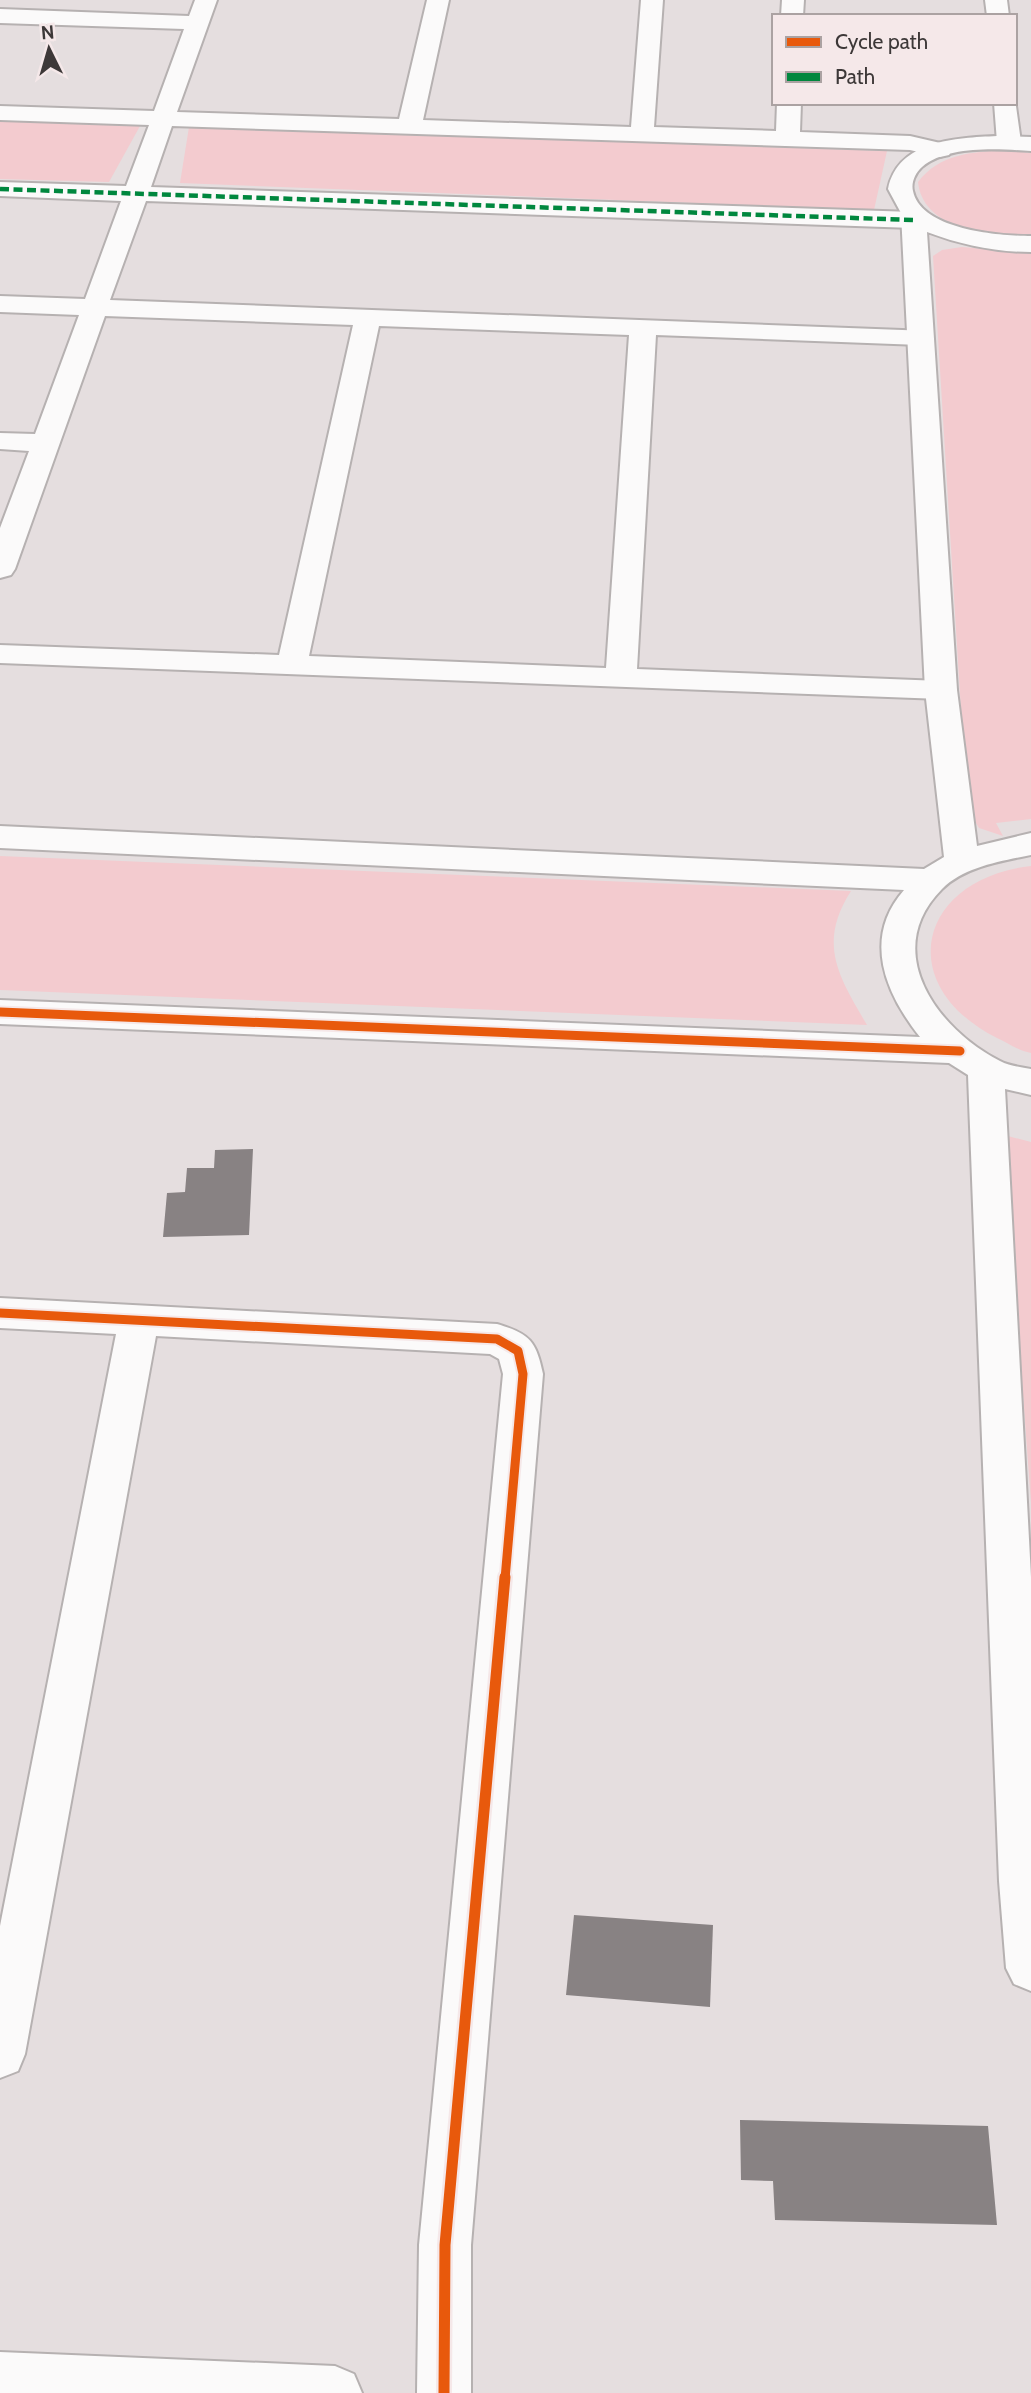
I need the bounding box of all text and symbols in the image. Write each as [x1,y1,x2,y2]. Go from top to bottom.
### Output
north arrow [14,14,84,84]
legend [772,14,1017,105]
text: N [40,21,55,45]
text: Cycle path [835,29,928,54]
text: Path [835,64,875,89]

